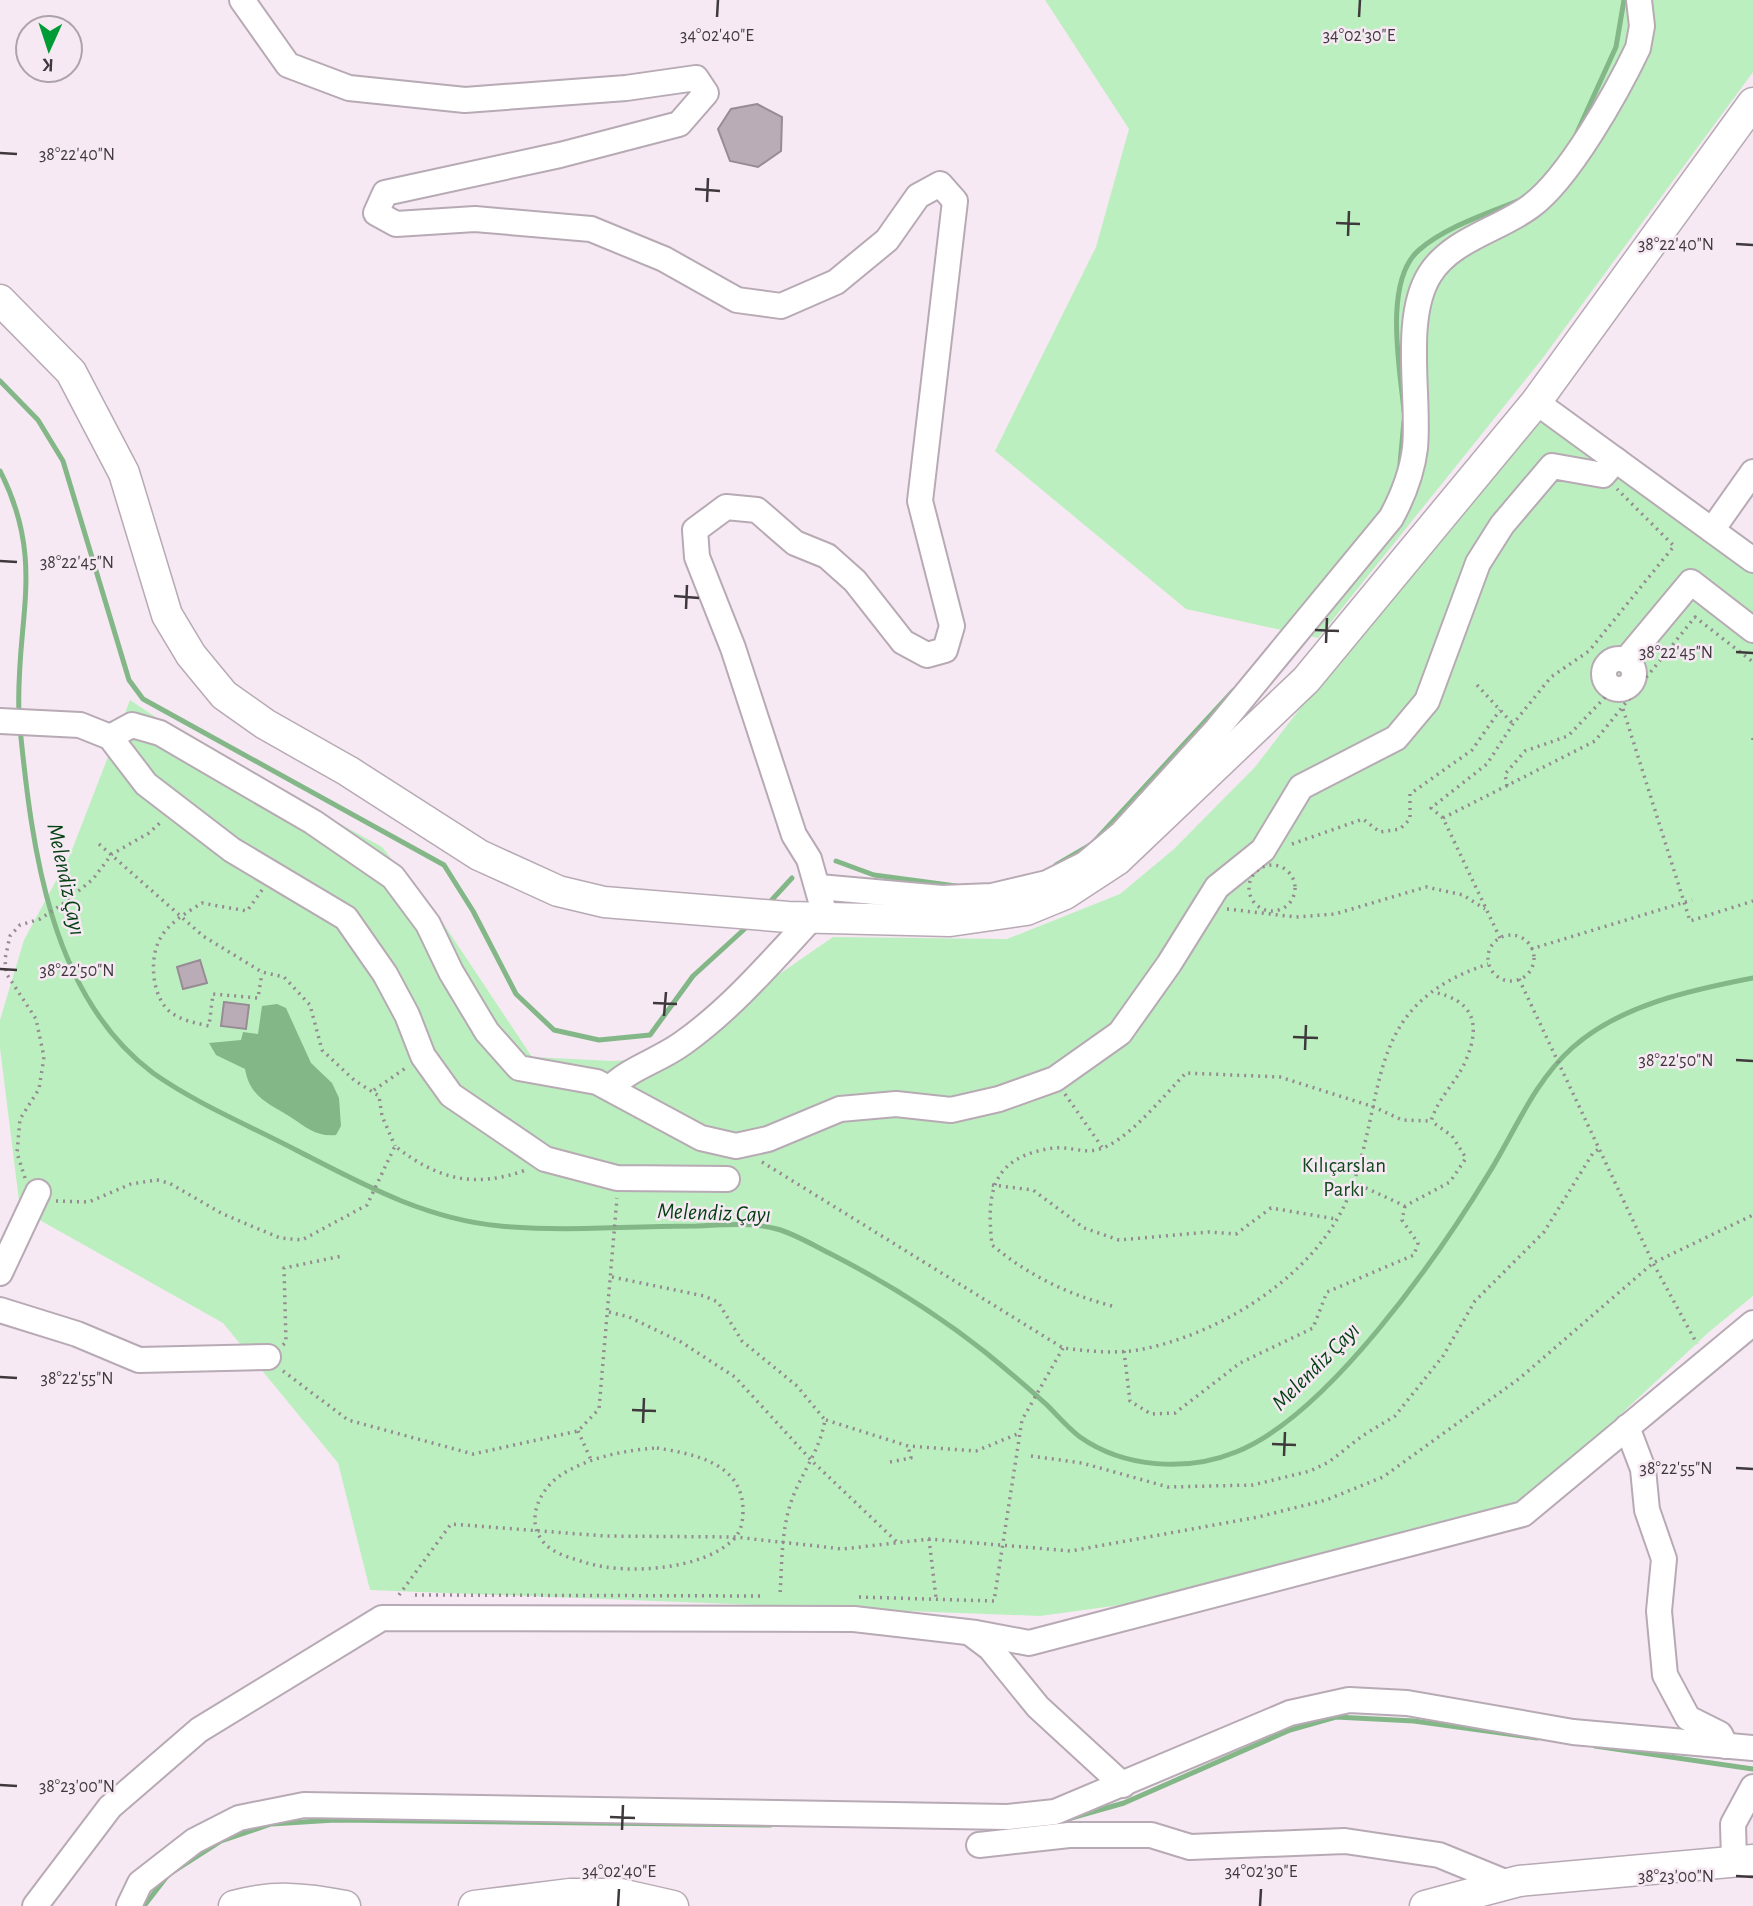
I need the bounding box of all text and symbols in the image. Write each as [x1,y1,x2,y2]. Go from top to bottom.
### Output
north arrow [14,14,84,84]
text: 34°02'40"E [680,27,754,45]
text: 34°02'30"E [1323,27,1396,45]
text: K [41,55,54,74]
text: 38°22'40"N [39,146,115,164]
text: 38°22'40"N [1638,236,1714,254]
text: 38°22'45"N [40,554,114,572]
text: 38°22'45"N [1639,644,1713,662]
water label: Melendiz Çayı [42,821,89,937]
text: 38°22'50"N [40,962,114,980]
text: 38°22'50"N [1639,1052,1713,1070]
park label: Kılıçarslan Parkı [1302,1155,1386,1200]
water label: Melendiz Çayı [657,1200,771,1227]
water label: Melendiz Çayı [1268,1319,1364,1415]
text: 38°22'55"N [41,1370,113,1388]
text: 38°22'55"N [1640,1460,1712,1478]
text: 38°23'00"N [39,1778,115,1796]
text: 34°02'40"E [582,1863,656,1881]
text: 34°02'30"E [1225,1863,1298,1881]
text: 38°23'00"N [1638,1868,1714,1886]

